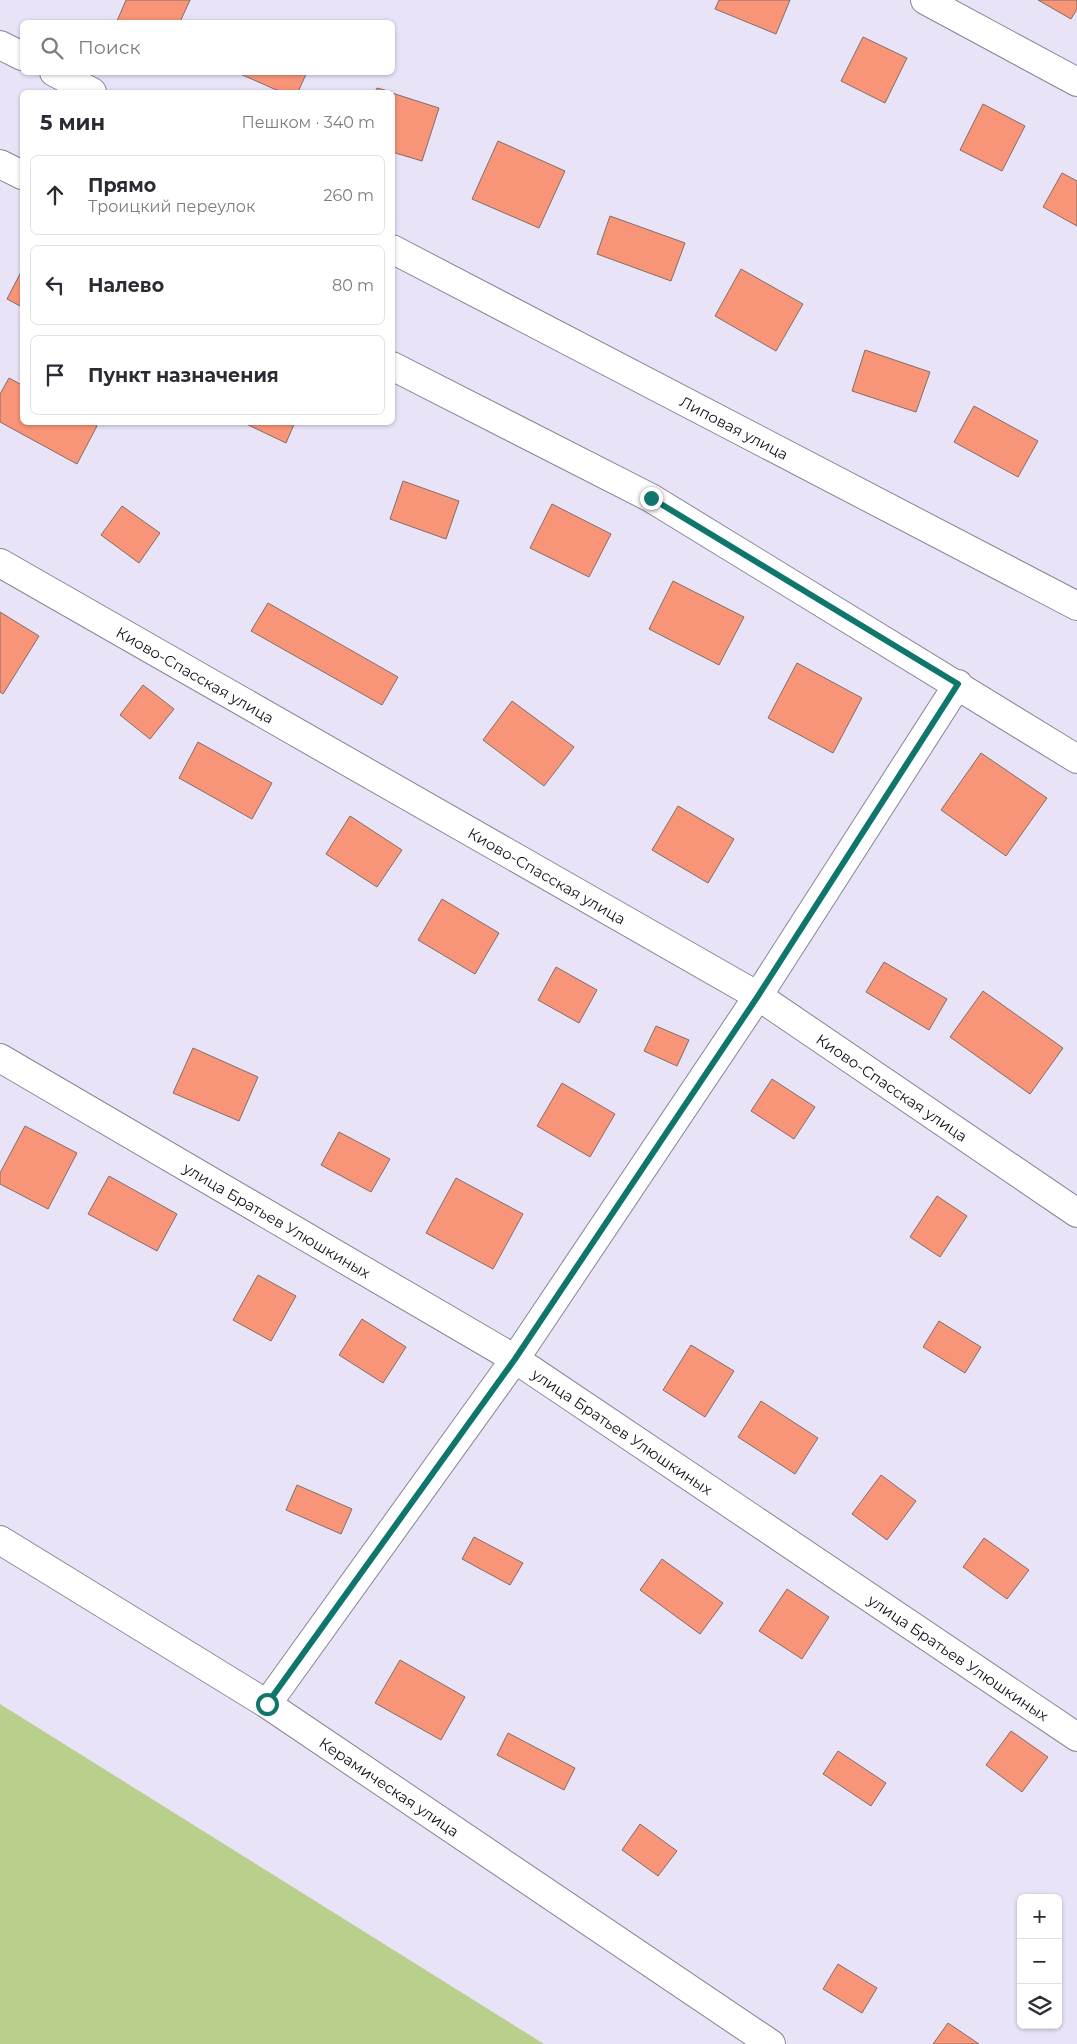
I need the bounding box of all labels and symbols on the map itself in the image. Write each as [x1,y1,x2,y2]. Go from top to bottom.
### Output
street label: Липовая улица [677,391,792,463]
route end [640,487,663,510]
street label: Киово-Спасская улица [113,622,278,727]
street label: Киово-Спасская улица [465,823,629,928]
street label: Киово-Спасская улица [813,1029,971,1145]
street label: улица Братьев Улюшкиных [179,1157,374,1282]
street label: улица Братьев Улюшкиных [528,1363,716,1499]
street label: улица Братьев Улюшкиных [864,1589,1052,1725]
route start [256,1693,279,1716]
street label: Керамическая улица [316,1733,463,1840]

